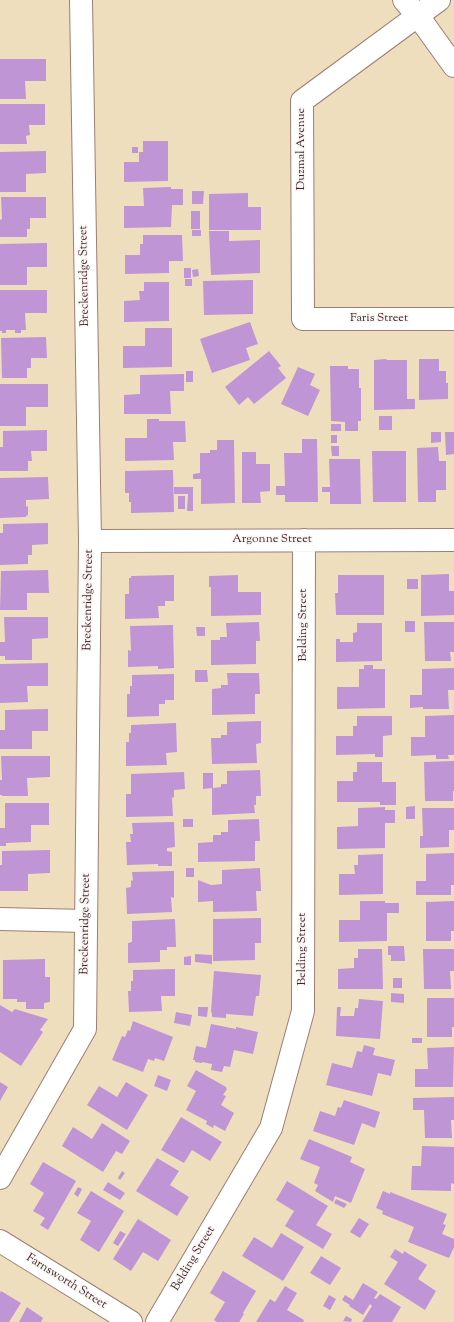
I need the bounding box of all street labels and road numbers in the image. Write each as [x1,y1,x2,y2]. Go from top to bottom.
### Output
street label: Duzmal Avenue [295,108,309,190]
street label: Breckenridge Street [77,225,93,327]
street label: Faris Street [350,312,408,326]
street label: Argonne Street [232,533,312,547]
street label: Breckenridge Street [81,549,97,651]
street label: Belding Street [297,589,311,661]
street label: Breckenridge Street [78,873,94,975]
street label: Belding Street [296,913,310,985]
street label: Belding Street [169,1224,219,1294]
street label: Farnsworth Street [23,1251,109,1313]

